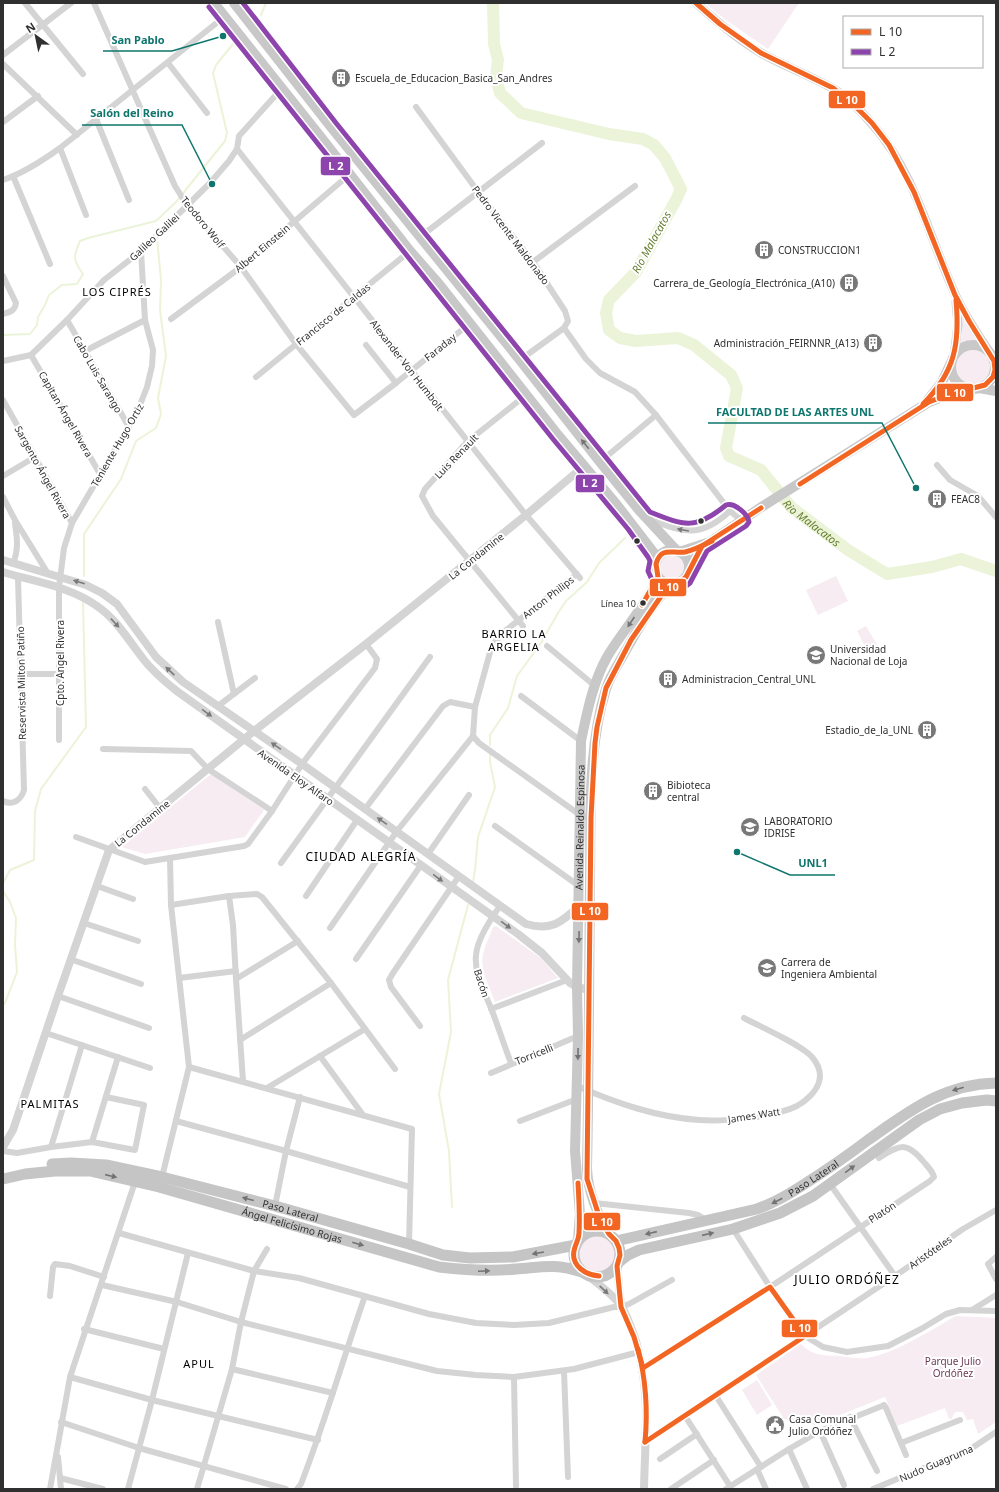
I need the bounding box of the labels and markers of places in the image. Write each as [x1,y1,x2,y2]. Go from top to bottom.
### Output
callout: San Pablo [103,28,172,51]
building icon: Escuela_de_Educacion_Basica_San_Andres [330,67,352,89]
place label: Escuela_de_Educacion_Basica_San_Andres [355,71,553,85]
callout: Salón del Reino [82,102,182,125]
building icon: CONSTRUCCION1 [753,239,775,261]
place label: CONSTRUCCION1 [778,243,861,257]
building icon: Carrera_de_Geología_Electrónica_(A10) [838,272,860,294]
place label: Carrera_de_Geología_Electrónica_(A10) [653,276,835,290]
building icon: Administración_FEIRNNR_(A13) [862,332,884,354]
place label: Administración_FEIRNNR_(A13) [714,336,859,350]
callout: FACULTAD DE LAS ARTES UNL [708,400,882,423]
building icon: FEAC8 [926,488,948,510]
place label: FEAC8 [951,492,980,506]
unlabelled marker [696,516,706,526]
unlabelled marker [632,536,642,546]
place label: Línea 10 [601,597,636,610]
marker: Línea 10 [638,598,648,608]
place label: Universidad Nacional de Loja [830,642,907,668]
school or university icon: Universidad Nacional de Loja [805,644,827,666]
building icon: Administracion_Central_UNL [657,668,679,690]
place label: Administracion_Central_UNL [682,672,816,686]
building icon: Estadio_de_la_UNL [916,719,938,741]
place label: Estadio_de_la_UNL [825,723,913,737]
place label: Bibioteca central [667,778,711,804]
building icon: Bibioteca central [642,780,664,802]
place label: LABORATORIO IDRISE [764,814,833,840]
school or university icon: LABORATORIO IDRISE [739,816,761,838]
callout: UNL1 [790,852,835,875]
place label: Carrera de Ingeniera Ambiental [781,955,877,981]
school or university icon: Carrera de Ingeniera Ambiental [756,957,778,979]
place label: Casa Comunal Julio Ordóñez [788,1412,856,1438]
public building icon: Casa Comunal Julio Ordóñez [764,1414,786,1436]

